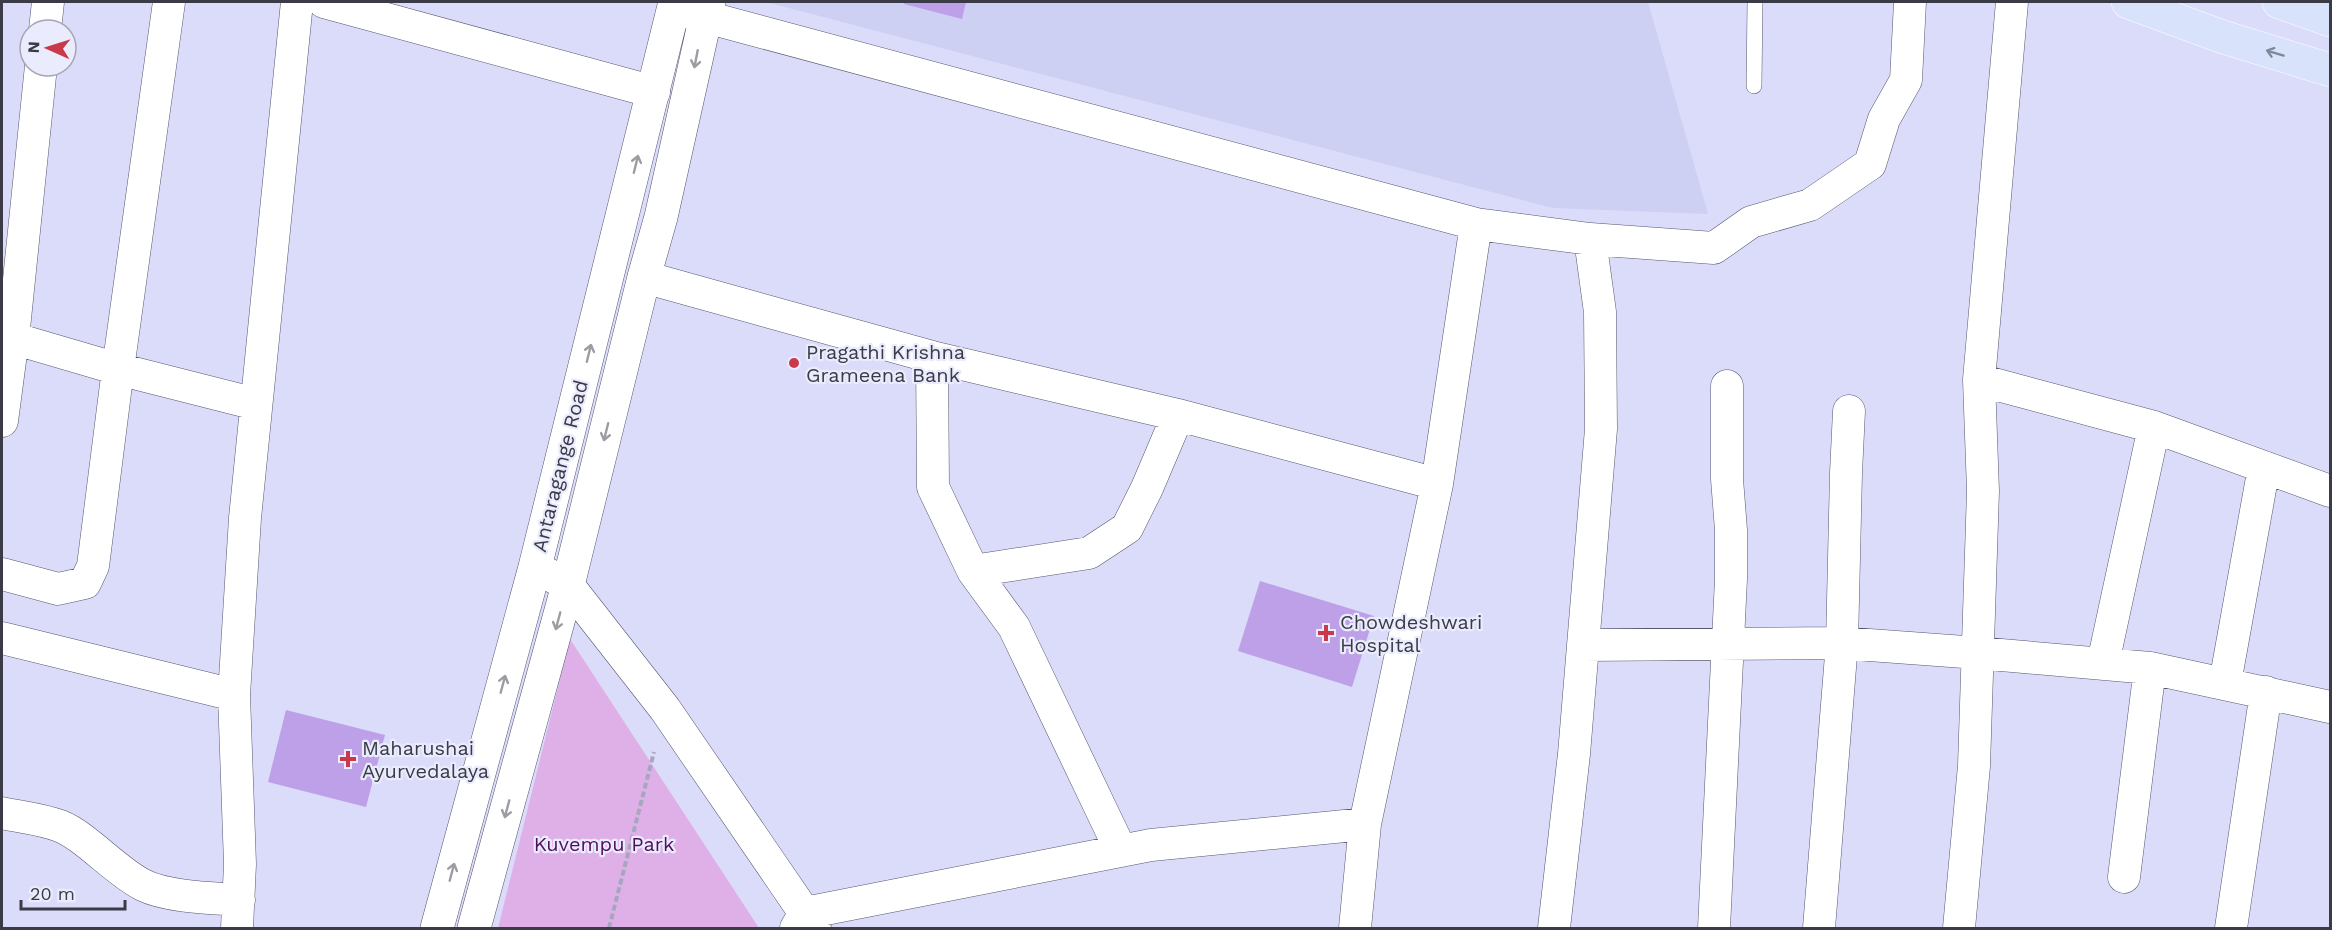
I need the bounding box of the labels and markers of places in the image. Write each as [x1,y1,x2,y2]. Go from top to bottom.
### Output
place label: Pragathi Krishna Grameena Bank [806,340,965,387]
marker: Pragathi Krishna Grameena Bank [787,356,801,370]
place label: Chowdeshwari Hospital [1340,610,1482,657]
marker: Chowdeshwari Hospital [1317,624,1335,642]
place label: Maharushai Ayurvedalaya [362,736,489,783]
marker: Maharushai Ayurvedalaya [339,750,357,768]

